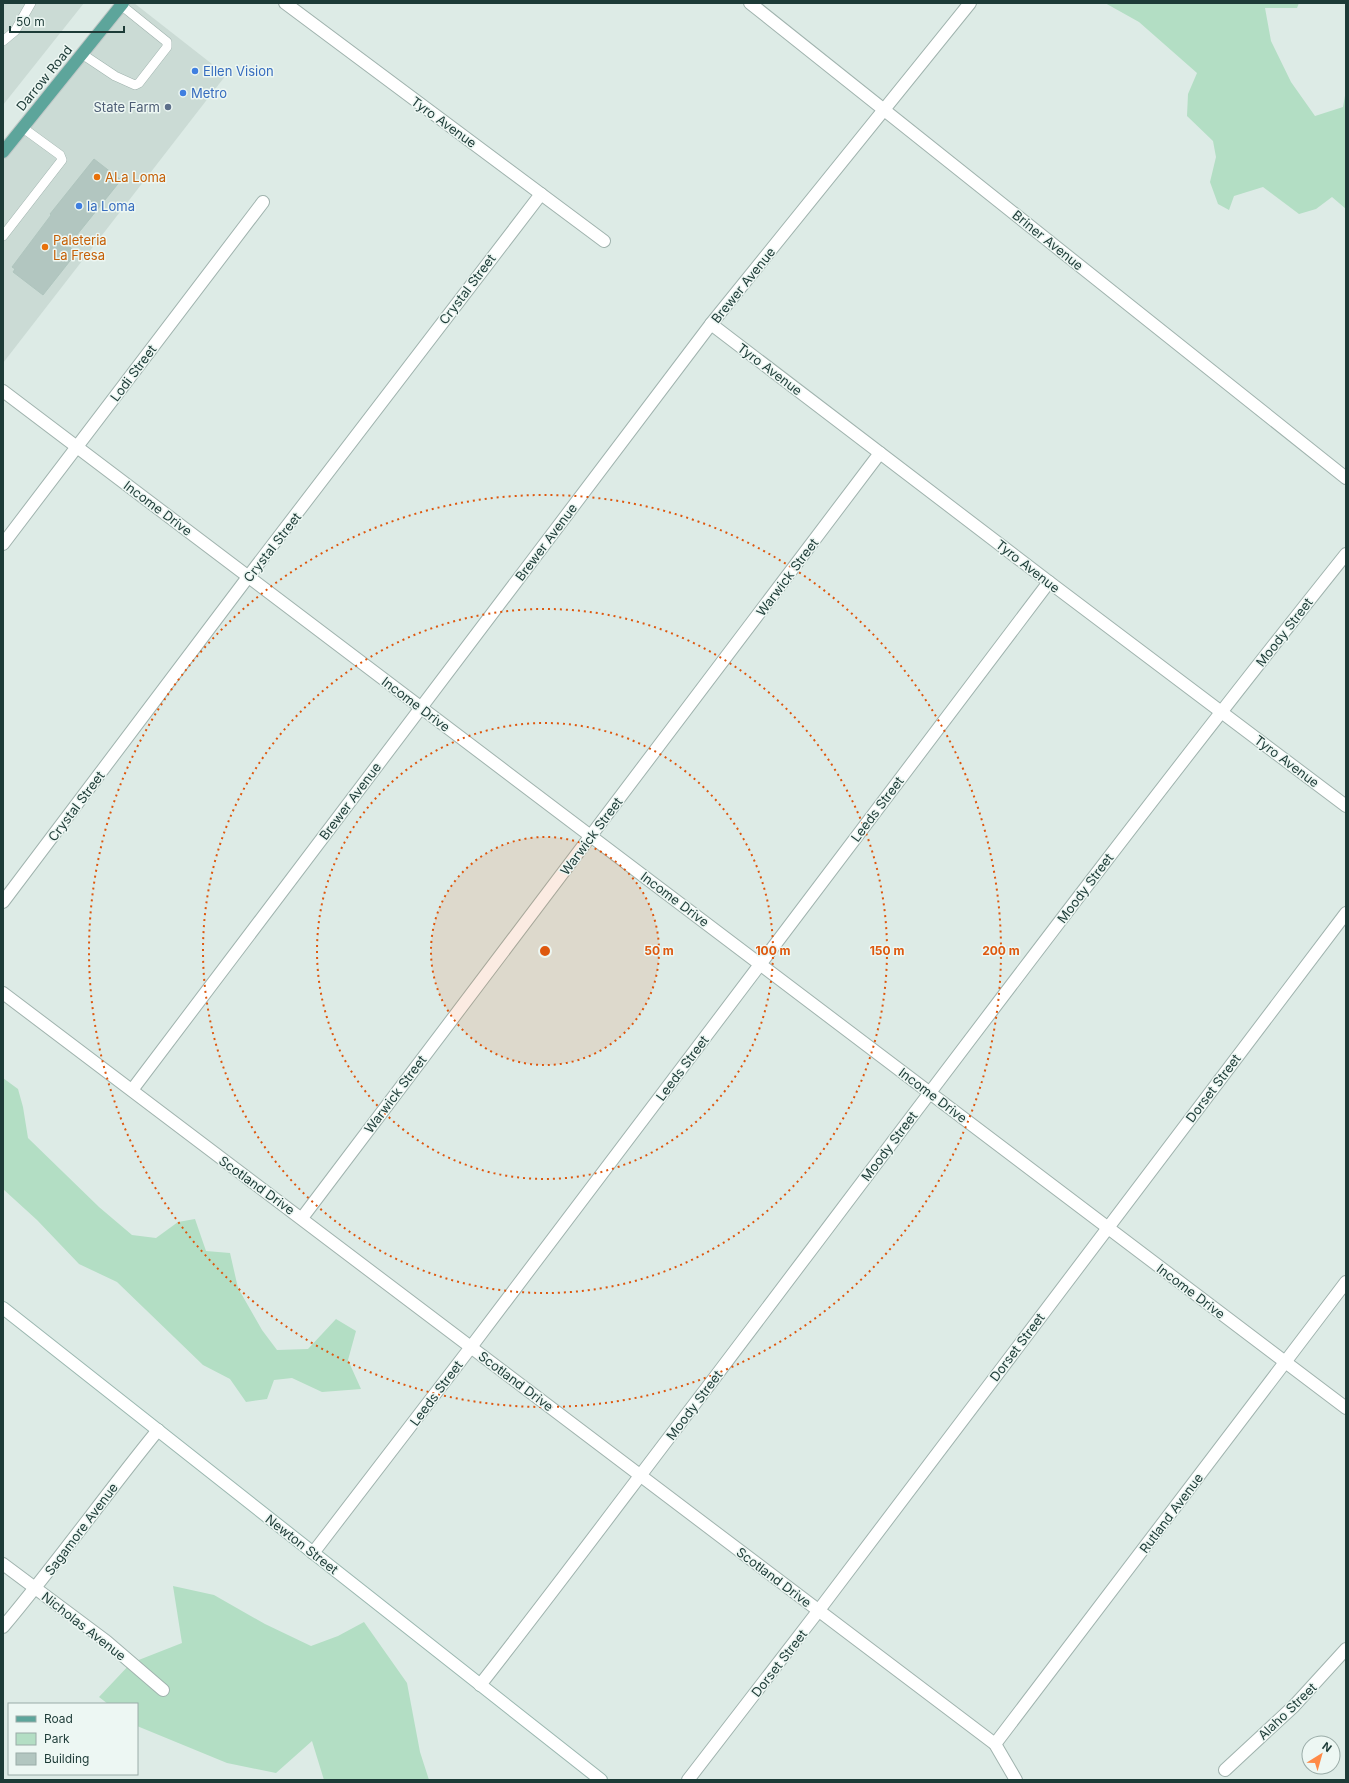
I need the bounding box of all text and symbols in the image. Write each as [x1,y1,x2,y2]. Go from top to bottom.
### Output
scale bar [10,8,124,34]
text: 50 m [16,14,45,29]
street label: Darrow Road [13,42,75,114]
place label: Ellen Vision [203,63,274,79]
marker: Ellen Vision [190,66,200,76]
place label: Metro [191,85,227,101]
marker: Metro [178,88,188,98]
street label: Tyro Avenue [408,93,480,151]
place label: State Farm [94,99,160,115]
marker: State Farm [163,102,173,112]
place label: ALa Loma [105,169,166,185]
marker: ALa Loma [92,172,102,182]
place label: la Loma [87,198,135,214]
marker: la Loma [74,201,84,211]
street label: Briner Avenue [1009,207,1087,273]
place label: Paleteria La Fresa [53,232,107,263]
marker: Paleteria La Fresa [40,242,50,252]
street label: Brewer Avenue [708,244,778,326]
street label: Crystal Street [435,251,499,327]
street label: Tyro Avenue [735,340,805,398]
street label: Lodi Street [107,342,159,404]
street label: Income Drive [121,477,195,539]
street label: Brewer Avenue [512,500,580,584]
street label: Crystal Street [240,509,304,585]
street label: Warwick Street [753,535,821,619]
street label: Tyro Avenue [993,536,1063,596]
street label: Moody Street [1252,594,1316,670]
street label: Income Drive [379,673,453,735]
street label: Tyro Avenue [1252,732,1322,790]
street label: Brewer Avenue [316,759,384,843]
street label: Crystal Street [44,768,108,844]
street label: Leeds Street [847,773,907,845]
street label: Warwick Street [557,794,625,878]
street label: Moody Street [1054,850,1116,926]
street label: Income Drive [638,868,712,930]
text: 50 m [644,943,674,958]
text: 100 m [755,943,791,958]
text: 150 m [870,943,904,958]
text: 200 m [982,943,1020,958]
centre of rings [538,944,552,958]
street label: Leeds Street [652,1032,712,1104]
street label: Dorset Street [1182,1051,1244,1125]
street label: Warwick Street [361,1052,429,1136]
street label: Income Drive [896,1064,970,1126]
street label: Moody Street [858,1108,920,1184]
street label: Scotland Drive [216,1152,298,1218]
street label: Income Drive [1154,1260,1228,1322]
street label: Dorset Street [986,1310,1048,1384]
street label: Scotland Drive [475,1348,557,1414]
street label: Leeds Street [406,1357,466,1429]
street label: Moody Street [663,1367,725,1443]
street label: Rutland Avenue [1136,1470,1206,1556]
street label: Sagamore Avenue [41,1480,121,1578]
street label: Newton Street [263,1511,341,1577]
street label: Scotland Drive [733,1544,815,1610]
street label: Nicholas Avenue [39,1588,129,1664]
street label: Dorset Street [748,1626,810,1700]
street label: Alaho Street [1254,1679,1320,1743]
legend [8,1703,138,1775]
text: Road [44,1711,73,1726]
text: Park [44,1731,70,1746]
north arrow [1301,1735,1341,1775]
text: N [1319,1739,1335,1755]
text: Building [44,1751,89,1766]

